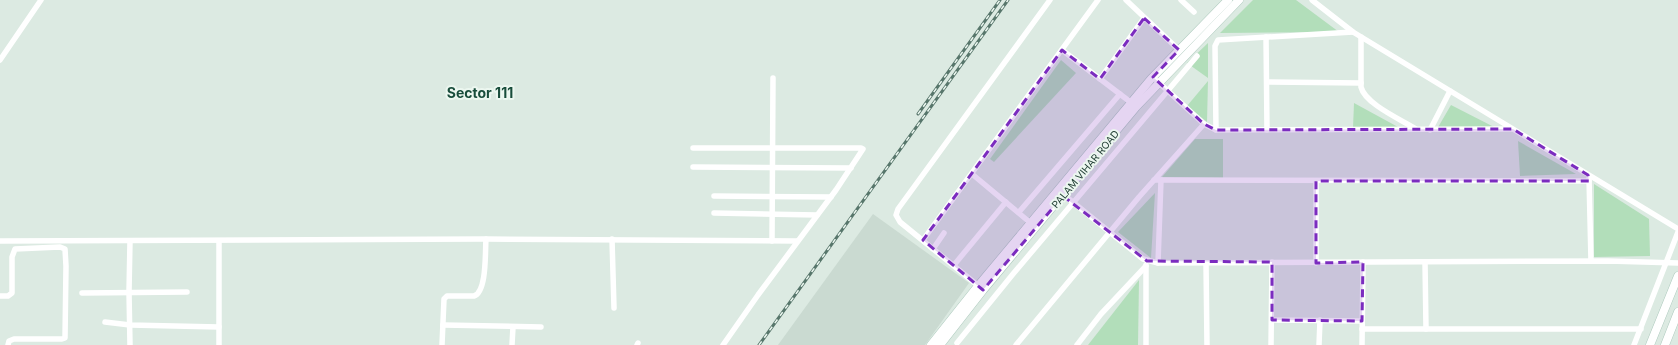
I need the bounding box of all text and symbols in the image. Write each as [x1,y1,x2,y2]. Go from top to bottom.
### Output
district label: Sector 111 [447,84,513,101]
street label: PALAM VIHAR ROAD [1049,128,1121,210]

